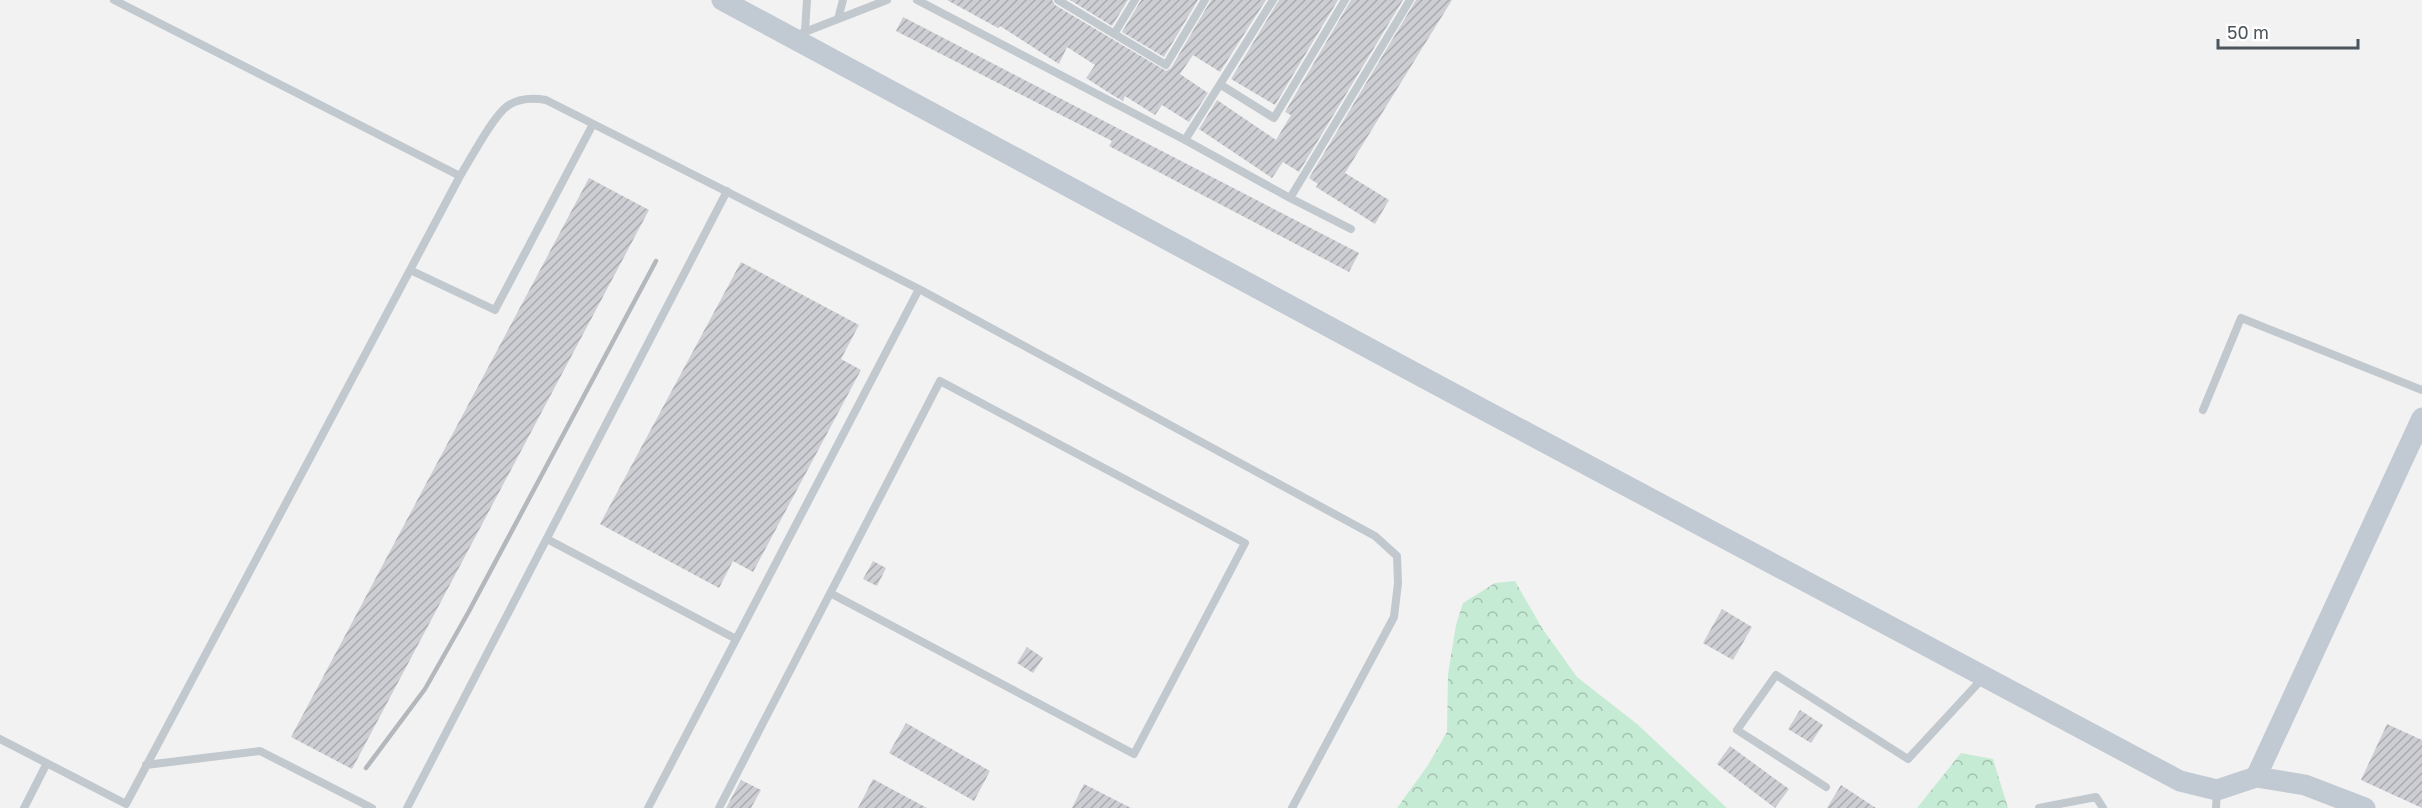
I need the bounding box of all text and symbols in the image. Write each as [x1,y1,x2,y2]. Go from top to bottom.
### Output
scale bar [2218,12,2358,50]
text: 50 m [2227,21,2269,43]

